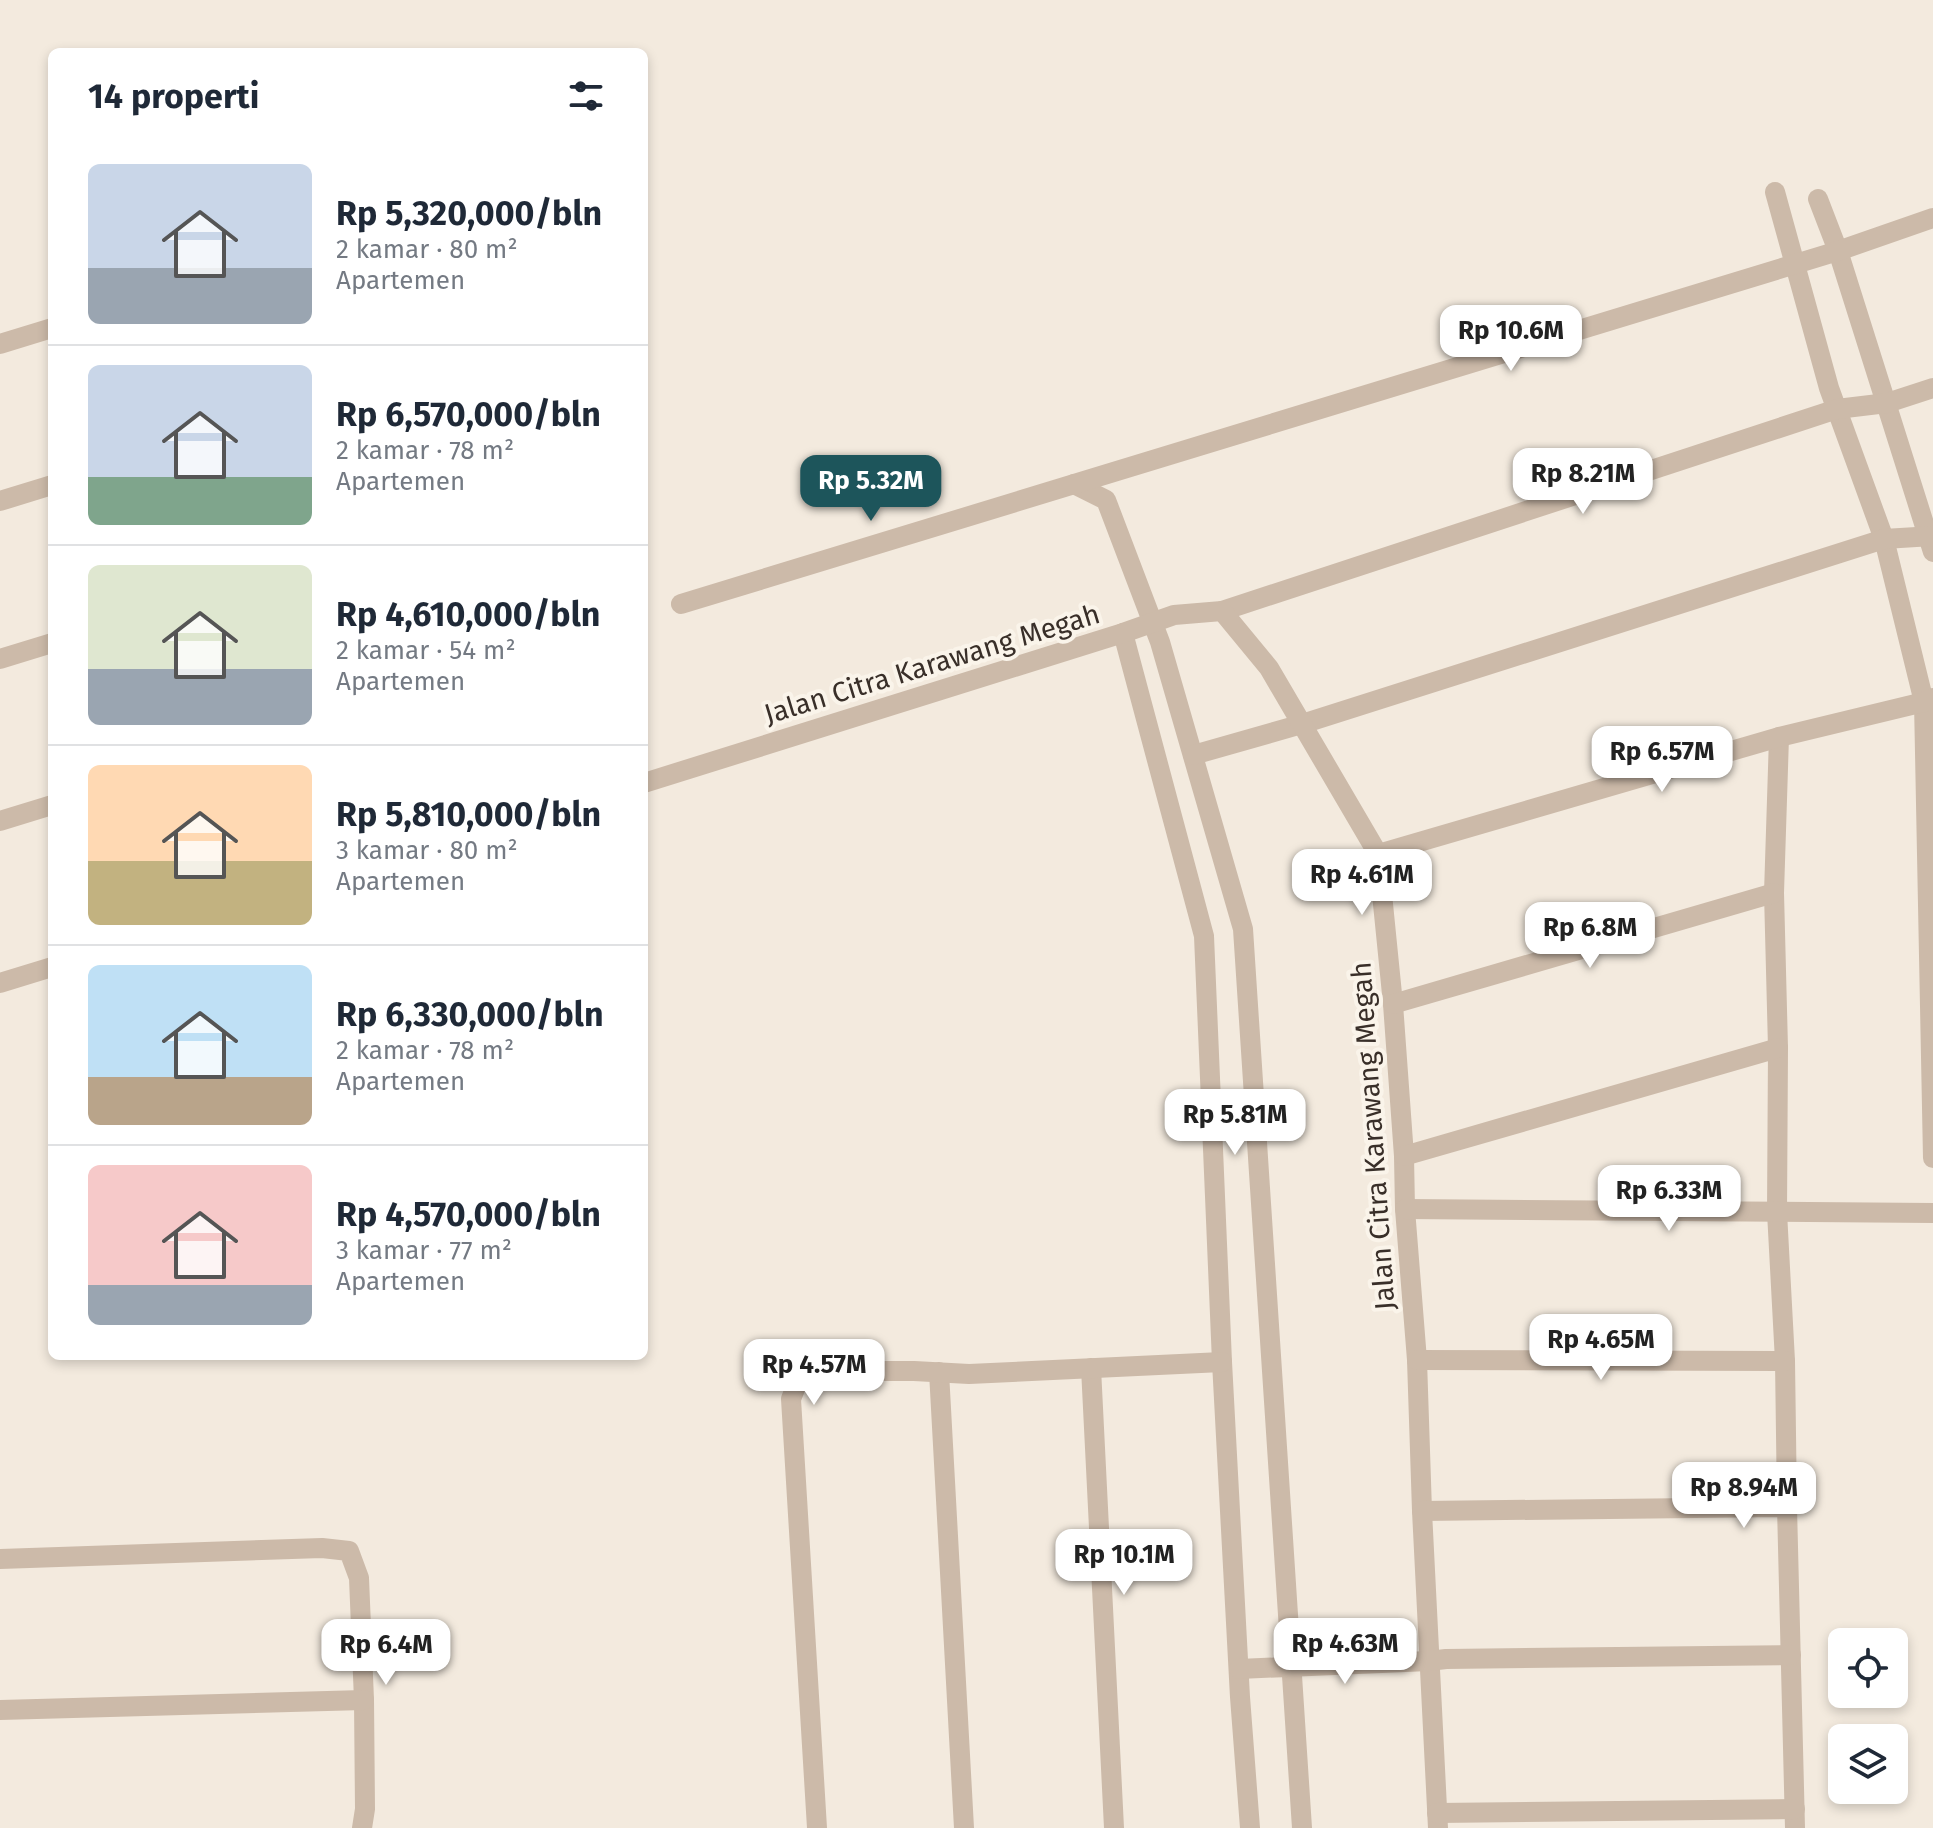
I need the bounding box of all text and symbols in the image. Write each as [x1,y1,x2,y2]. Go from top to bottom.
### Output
icon: filters [564,74,608,118]
text: 14 properti [88,76,259,117]
text: Rp 5,320,000/bln [336,193,602,234]
icon: home [152,196,248,292]
text: 2 kamar · 80 m² [336,234,518,265]
text: Apartemen [336,265,465,296]
pin: Rp 10.6M [1428,305,1594,373]
text: Rp 10.6M [1458,315,1564,346]
text: Rp 6,570,000/bln [336,394,601,435]
icon: home [152,397,248,493]
text: 2 kamar · 78 m² [336,435,514,466]
pin: Rp 8.21M [1500,448,1666,516]
pin: Rp 5.32M [788,455,954,523]
text: Rp 8.21M [1531,458,1635,489]
text: Rp 5.32M [818,465,924,496]
text: Apartemen [336,466,465,497]
text: Rp 4,610,000/bln [336,594,600,635]
icon: home [152,597,248,693]
street label: Jalan Citra Karawang Megah [760,597,1104,731]
text: 2 kamar · 54 m² [336,635,516,666]
text: Apartemen [336,666,465,697]
pin: Rp 6.57M [1579,726,1745,794]
text: Rp 6.57M [1610,736,1714,767]
text: Rp 5,810,000/bln [336,794,601,835]
icon: home [152,797,248,893]
text: 3 kamar · 80 m² [336,835,518,866]
pin: Rp 4.61M [1279,849,1445,917]
text: Rp 4.61M [1310,859,1414,890]
text: Apartemen [336,866,465,897]
pin: Rp 6.8M [1516,902,1664,970]
text: Rp 6.8M [1543,912,1637,943]
street label: Jalan Citra Karawang Megah [1344,961,1402,1311]
text: Rp 6,330,000/bln [336,994,604,1035]
icon: home [152,997,248,1093]
text: 2 kamar · 78 m² [336,1035,514,1066]
text: Apartemen [336,1066,465,1097]
pin: Rp 5.81M [1152,1089,1318,1157]
text: Rp 5.81M [1183,1099,1287,1130]
pin: Rp 6.33M [1586,1165,1752,1233]
text: Rp 6.33M [1616,1175,1722,1206]
text: Rp 4,570,000/bln [336,1194,601,1235]
icon: home [152,1197,248,1293]
text: 3 kamar · 77 m² [336,1235,512,1266]
text: Apartemen [336,1266,465,1297]
pin: Rp 4.65M [1518,1314,1684,1382]
text: Rp 4.65M [1547,1324,1655,1355]
pin: Rp 4.57M [731,1339,897,1407]
text: Rp 4.57M [762,1349,866,1380]
pin: Rp 8.94M [1661,1462,1827,1530]
text: Rp 8.94M [1690,1472,1798,1503]
pin: Rp 10.1M [1041,1529,1207,1597]
text: Rp 10.1M [1073,1539,1175,1570]
pin: Rp 4.63M [1262,1618,1428,1686]
pin: Rp 6.4M [312,1619,460,1687]
text: Rp 4.63M [1292,1628,1398,1659]
map controls [1828,1628,1908,1804]
button: locate [1828,1628,1908,1708]
text: Rp 6.4M [339,1629,433,1660]
button: layers [1828,1724,1908,1804]

